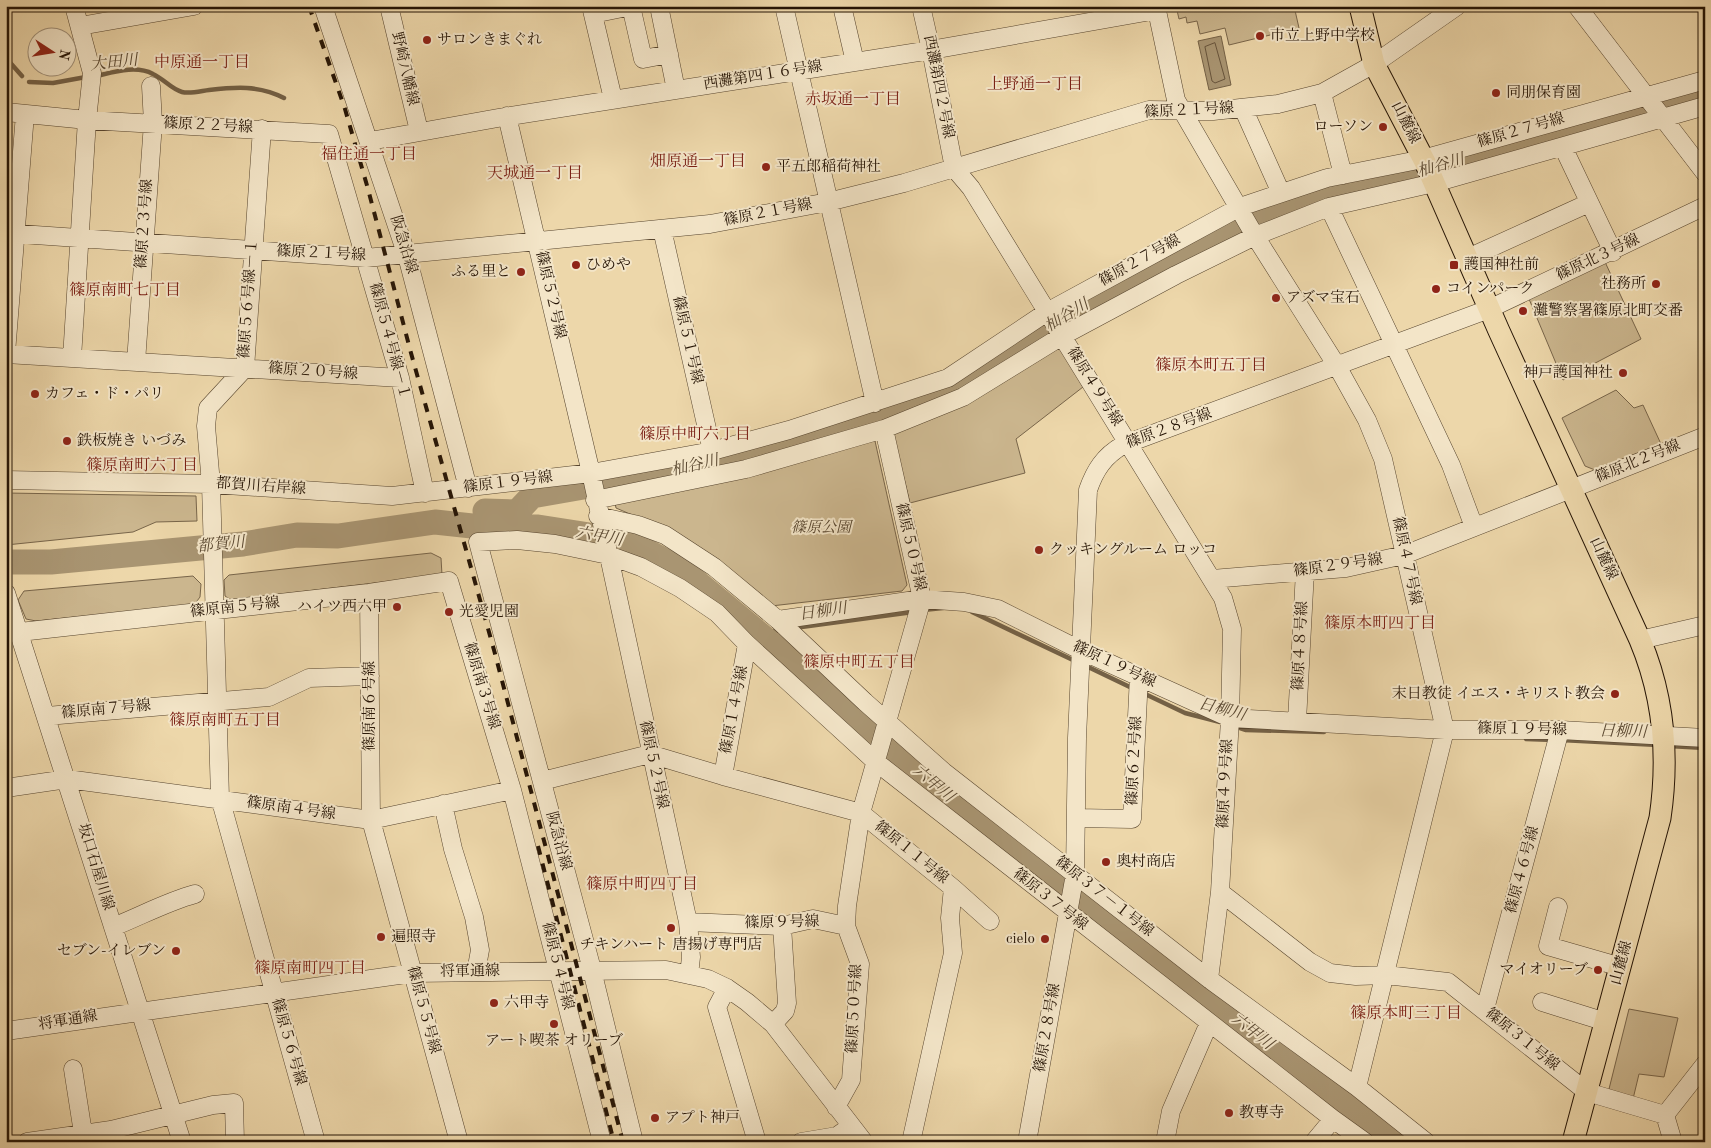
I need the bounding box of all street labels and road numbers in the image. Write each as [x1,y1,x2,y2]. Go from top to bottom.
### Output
street label: 野崎八幡線 [388,30,422,107]
street label: 西灘第四２号線 [921,34,957,140]
street label: 西灘第四１６号線 [702,57,823,93]
street label: 篠原２１号線 [1144,99,1234,121]
street label: 山麓線 [1388,99,1424,146]
street label: 篠原２７号線 [1475,109,1566,151]
street label: 篠原２２号線 [163,114,253,136]
street label: 篠原２３号線 [132,178,156,269]
street label: 篠原２１号線 [722,195,814,229]
street label: 阪急沿線 [387,214,421,276]
street label: 篠原北３号線 [1553,230,1642,284]
street label: 篠原２７号線 [1096,231,1183,289]
street label: 篠原５６号線－１ [235,238,261,359]
street label: 篠原２１号線 [276,242,366,264]
street label: 篠原５２号線 [533,249,569,341]
street label: 篠原５４号線－１ [366,281,414,401]
street label: 篠原５１号線 [670,294,706,386]
street label: 篠原４９号線 [1064,344,1126,429]
street label: 篠原２０号線 [268,359,359,383]
street label: 篠原２８号線 [1123,405,1214,451]
street label: 篠原北２号線 [1593,436,1683,486]
street label: 篠原１９号線 [462,468,554,496]
street label: 都賀川右岸線 [216,474,307,498]
street label: 篠原５０号線 [893,501,929,593]
street label: 篠原４７号線 [1389,515,1425,607]
street label: 山麓線 [1587,535,1621,583]
street label: 篠原２９号線 [1292,550,1384,580]
street label: 篠原南５号線 [189,594,281,620]
street label: 篠原４８号線 [1289,601,1311,691]
street label: 篠原１９号線 [1070,637,1159,691]
street label: 篠原南３号線 [461,640,503,731]
street label: 篠原南６号線 [361,661,378,751]
street label: 篠原１４号線 [717,664,751,756]
street label: 篠原南７号線 [60,697,151,721]
street label: 篠原６２号線 [1123,716,1145,806]
street label: 篠原５２号線 [636,719,672,811]
street label: 篠原１９号線 [1477,720,1567,738]
street label: 篠原４９号線 [1214,739,1236,829]
street label: 篠原南４号線 [245,793,337,823]
street label: 阪急沿線 [543,810,575,872]
street label: 篠原１１号線 [871,817,952,887]
street label: 坂口石屋川線 [75,821,117,912]
street label: 篠原４６号線 [1502,824,1542,915]
street label: 篠原３７－１号線 [1052,853,1157,940]
street label: 篠原３７号線 [1010,865,1091,934]
street label: 篠原９号線 [744,913,820,931]
street label: 篠原５４号線 [539,920,577,1011]
street label: 山麓線 [1607,939,1635,987]
street label: 将軍通線 [440,962,500,980]
street label: 篠原５５号線 [404,964,444,1055]
street label: 篠原５０号線 [843,964,865,1054]
street label: 篠原２８号線 [1031,982,1063,1074]
street label: 篠原５６号線 [268,996,310,1087]
street label: 篠原３１号線 [1482,1004,1563,1074]
street label: 将軍通線 [37,1007,99,1033]

